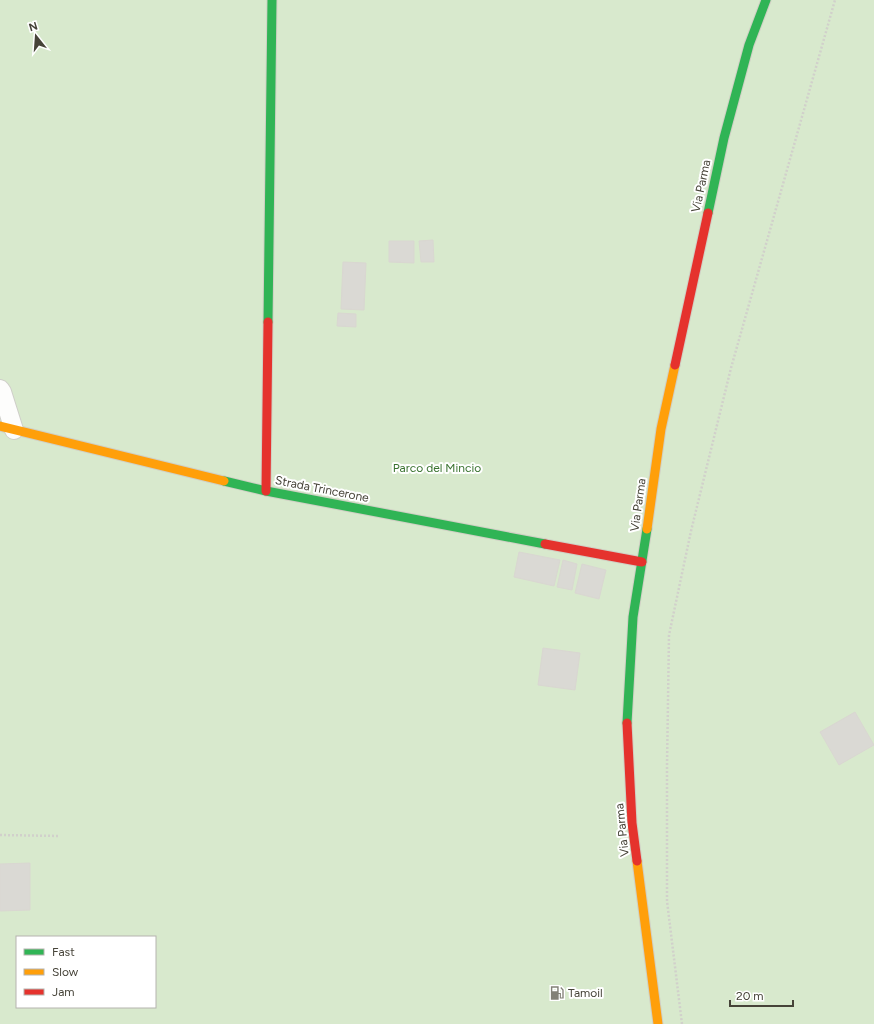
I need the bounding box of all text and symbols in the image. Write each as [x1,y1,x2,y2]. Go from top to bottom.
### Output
north arrow [16,16,56,56]
text: N [27,19,39,34]
street label: Via Parma [689,158,713,214]
park label: Parco del Mincio [393,461,481,475]
street label: Strada Trincerone [274,473,370,505]
street label: Via Parma [627,478,649,532]
street label: Via Parma [612,803,632,857]
legend [16,936,156,1008]
text: Fast [52,945,75,959]
text: Slow [52,965,79,979]
scale bar [730,982,793,1008]
text: Jam [52,985,75,999]
fuel station icon: Tamoil [549,985,565,1001]
place label: Tamoil [568,986,603,1000]
text: 20 m [736,989,764,1003]

